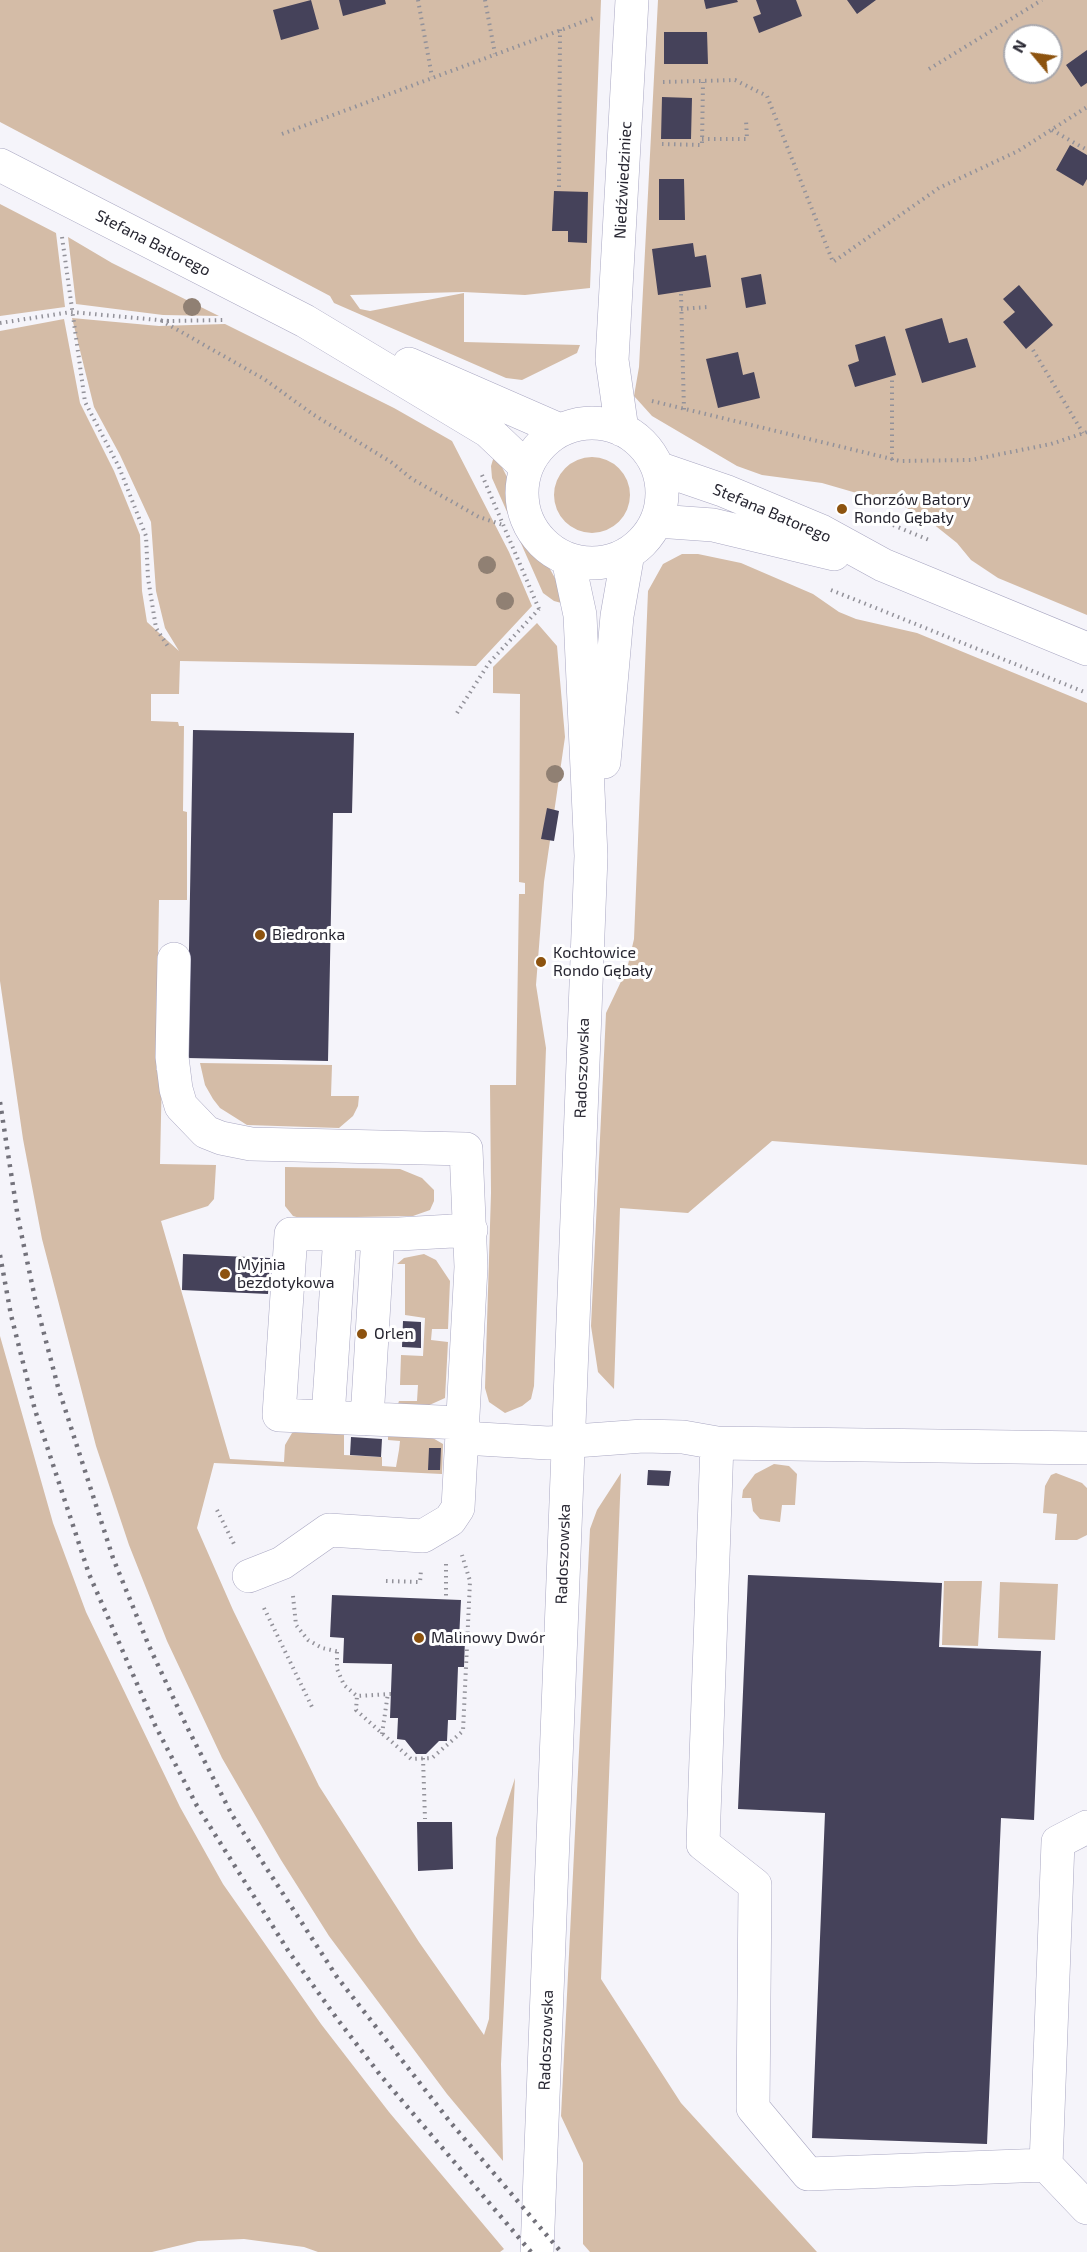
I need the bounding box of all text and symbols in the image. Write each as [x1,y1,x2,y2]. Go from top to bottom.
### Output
north arrow [1003,24,1063,84]
text: N [1007,36,1030,56]
street label: Niedźwiedziniec [610,121,636,239]
street label: Stefana Batorego [92,206,214,280]
street label: Stefana Batorego [710,479,834,547]
place label: Chorzów Batory Rondo Gębały [854,490,971,528]
marker: Chorzów Batory Rondo Gębały [835,502,849,516]
place label: Biedronka [272,925,345,945]
marker: Biedronka [253,928,267,942]
place label: Kochłowice Rondo Gębały [553,943,653,981]
marker: Kochłowice Rondo Gębały [534,955,548,969]
street label: Radoszowska [571,1017,593,1119]
place label: Myjnia bezdotykowa [237,1255,335,1293]
marker: Myjnia bezdotykowa [218,1267,232,1281]
place label: Orlen [374,1324,414,1344]
marker: Orlen [355,1327,369,1341]
street label: Radoszowska [552,1503,574,1605]
place label: Malinowy Dwór [431,1628,545,1648]
marker: Malinowy Dwór [412,1631,426,1645]
street label: Radoszowska [535,1989,557,2091]

